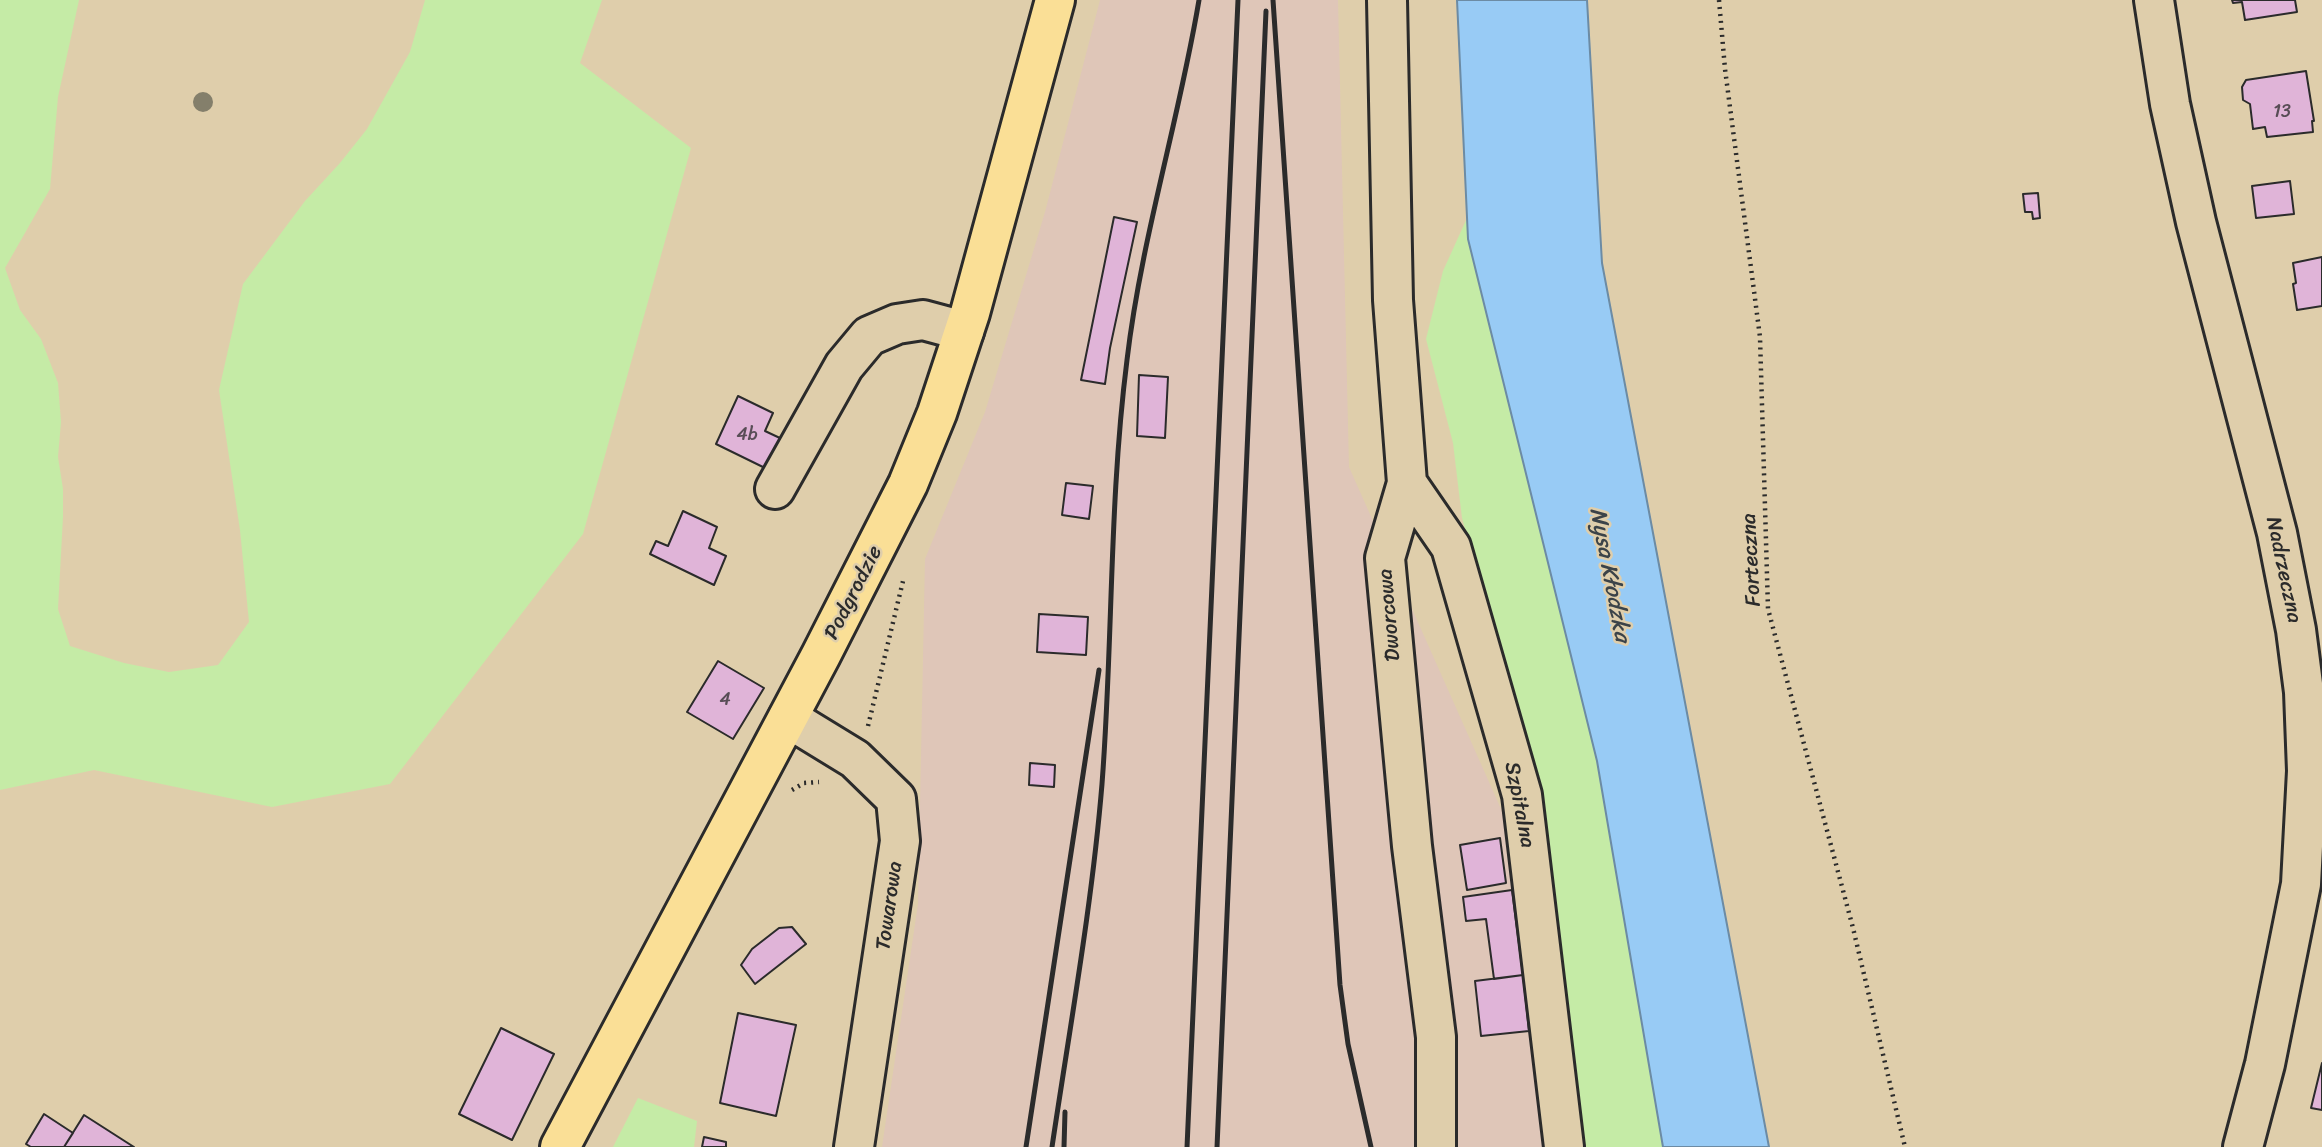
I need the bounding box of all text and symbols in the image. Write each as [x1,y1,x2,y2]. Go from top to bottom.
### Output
house number: 13 [2273,101,2291,123]
house number: 4b [736,424,758,446]
water label: Nysa Kłodzka [1582,506,1636,644]
street label: Forteczna [1737,513,1767,607]
street label: Nadrzeczna [2259,515,2307,625]
street label: Podgrodzie [820,542,888,644]
street label: Dworcowa [1373,568,1407,662]
house number: 4 [719,689,731,711]
street label: Szpitalna [1498,760,1540,850]
street label: Towarowa [871,860,909,952]

